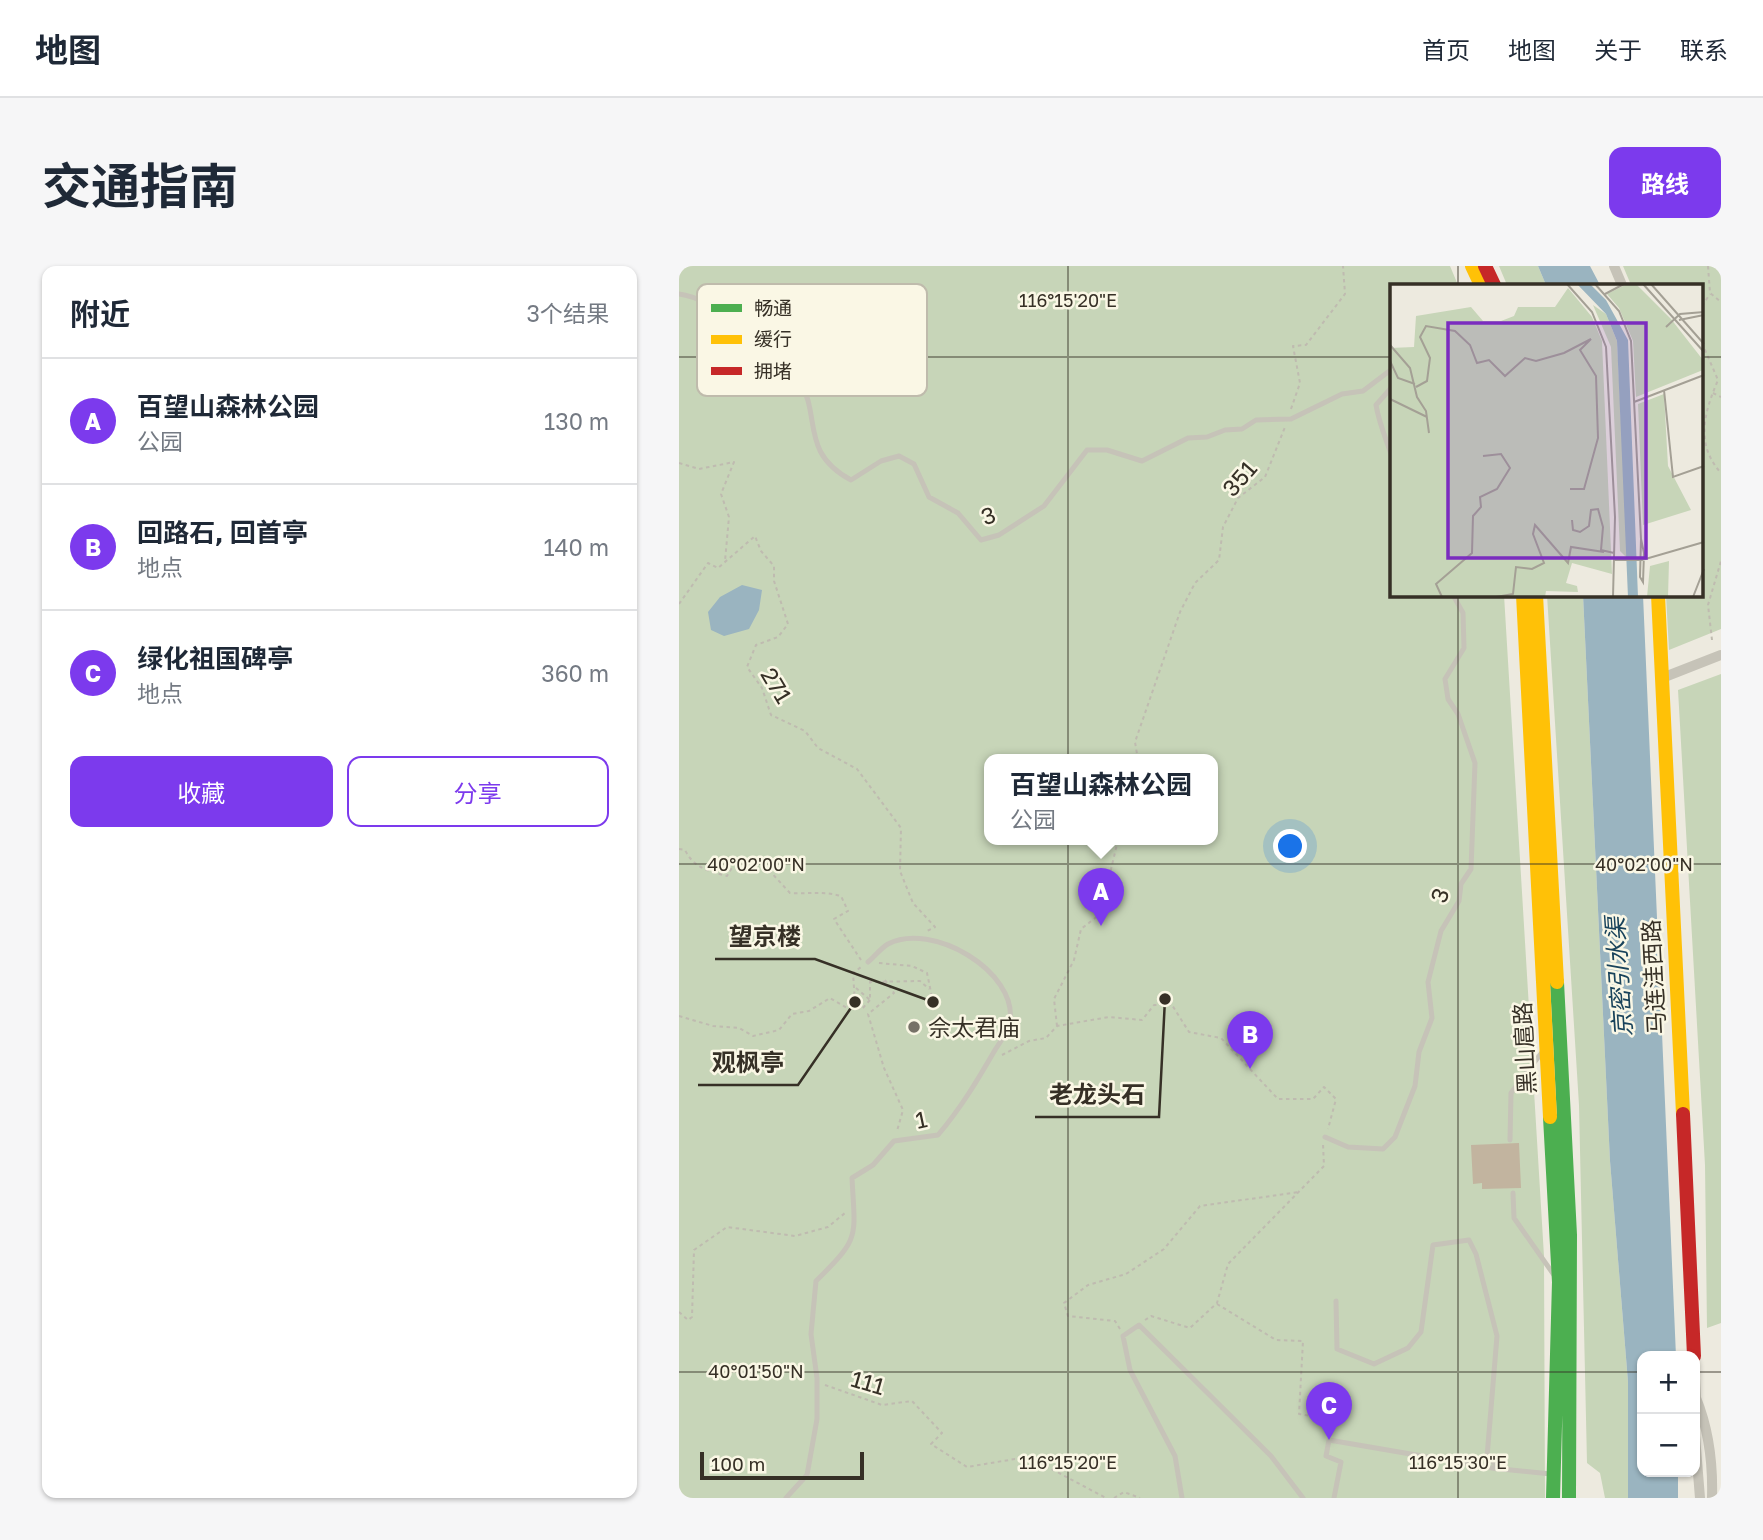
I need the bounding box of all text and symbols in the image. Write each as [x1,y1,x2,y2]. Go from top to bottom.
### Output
text: 地图 [35,30,101,69]
text: 首页 [1422,35,1470,64]
text: 地图 [1508,35,1556,64]
text: 关于 [1594,35,1642,64]
text: 联系 [1680,35,1728,64]
button: 路线 [1609,147,1721,218]
text: 交通指南 [42,156,238,215]
legend [697,284,927,396]
inset map [1390,284,1703,597]
text: 116°15'20"E [1019,289,1117,311]
text: 附近 [70,296,130,332]
text: 畅通 [754,296,792,319]
text: 3个结果 [527,299,609,327]
text: 缓行 [754,327,792,350]
text: 拥堵 [754,359,792,382]
text: 百望山森林公园 [137,391,319,422]
text: A [85,407,101,435]
text: 130 m [544,407,609,435]
text: 公园 [137,427,183,455]
street label: 351 [1216,454,1262,502]
street label: 3 [977,500,999,530]
text: 回路石, 回首亭 [137,517,308,548]
text: B [85,533,101,561]
text: 140 m [543,533,609,561]
text: 地点 [137,553,183,581]
text: 绿化祖国碑亭 [137,643,293,674]
text: C [85,659,101,687]
text: 360 m [541,659,609,687]
street label: 271 [756,662,798,708]
text: 地点 [137,679,183,707]
popup [984,754,1218,845]
button: 收藏 [70,756,333,827]
button: 分享 [347,756,609,827]
text: 百望山森林公园 [1010,769,1192,800]
text: 公园 [1010,805,1056,833]
your location [1273,829,1307,863]
text: 40°02'00"N [707,853,805,875]
text: 40°02'00"N [1595,853,1693,875]
pin: A [1078,868,1124,926]
street label: 3 [1424,884,1454,906]
water label: 京密引水渠 [1599,913,1637,1038]
callout: 望京楼 [715,914,815,959]
street label: 马连洼西路 [1636,919,1670,1035]
text: 望京楼 [729,921,801,950]
street label: 黑山扈路 [1508,1001,1540,1095]
pin: B [1227,1011,1273,1069]
place label: 佘太君庙 [928,1013,1020,1041]
marker: 佘太君庙 [906,1019,922,1035]
callout: 观枫亭 [698,1040,798,1085]
text: 观枫亭 [712,1047,784,1076]
callout: 老龙头石 [1035,1072,1159,1117]
text: 老龙头石 [1049,1079,1145,1108]
street label: 1 [913,1104,929,1134]
map controls [1637,1351,1700,1477]
button: + [1637,1351,1700,1414]
text: 40°01'50"N [708,1360,804,1382]
street label: 111 [848,1364,888,1400]
pin: C [1306,1382,1352,1440]
button: − [1637,1414,1700,1477]
scale bar [700,1449,865,1481]
text: 116°15'20"E [1019,1451,1117,1473]
text: 116°15'30"E [1409,1451,1507,1473]
text: 100 m [711,1452,765,1475]

